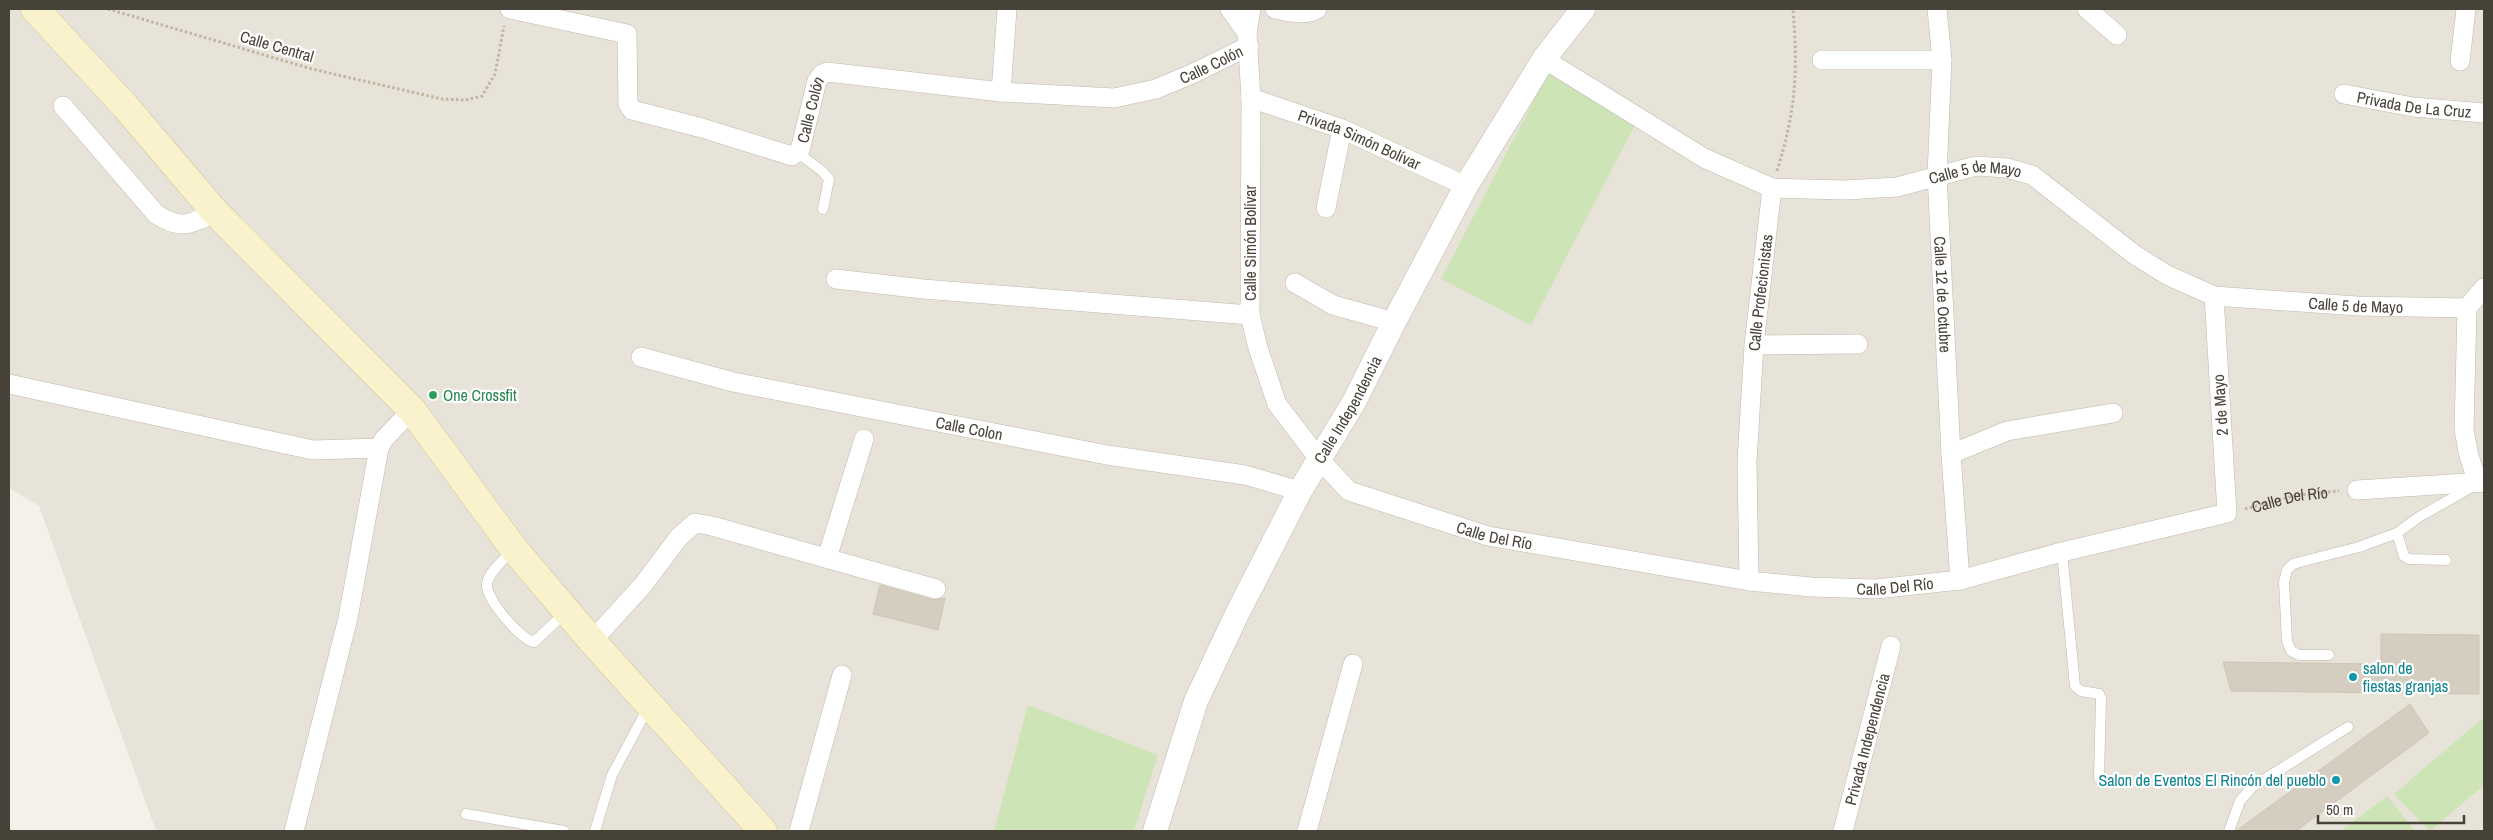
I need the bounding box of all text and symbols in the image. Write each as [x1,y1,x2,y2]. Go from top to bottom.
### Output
street label: Calle Central [238,25,317,67]
street label: Calle Colón [1176,40,1246,89]
street label: Calle Colón [791,71,829,145]
street label: Privada De La Cruz [2355,86,2473,123]
street label: Privada Simón Bolívar [1295,104,1425,175]
street label: Calle 5 de Mayo [1926,155,2024,189]
street label: Calle Simón Bolívar [1239,184,1261,301]
street label: Calle Profecionistas [1743,233,1778,352]
street label: Calle 12 de Octubre [1929,236,1957,353]
street label: Calle 5 de Mayo [2308,292,2403,318]
street label: Calle Independencia [1308,351,1387,468]
street label: 2 de Mayo [2207,374,2233,436]
place label: One Crossfit [443,384,517,406]
marker: One Crossfit [427,389,439,401]
street label: Calle Colon [934,411,1005,445]
street label: Calle Del Río [2249,481,2329,518]
street label: Calle Del Río [1454,516,1534,554]
street label: Calle Del Río [1856,572,1935,600]
place label: salon de fiestas granjas [2363,657,2448,697]
street label: Privada Independencia [1839,670,1895,808]
marker: salon de fiestas granjas [2347,671,2359,683]
place label: Salon de Eventos El Rincón del pueblo [2098,769,2326,791]
marker: Salon de Eventos El Rincón del pueblo [2330,774,2342,786]
scale bar [2318,792,2464,824]
text: 50 m [2326,799,2353,820]

